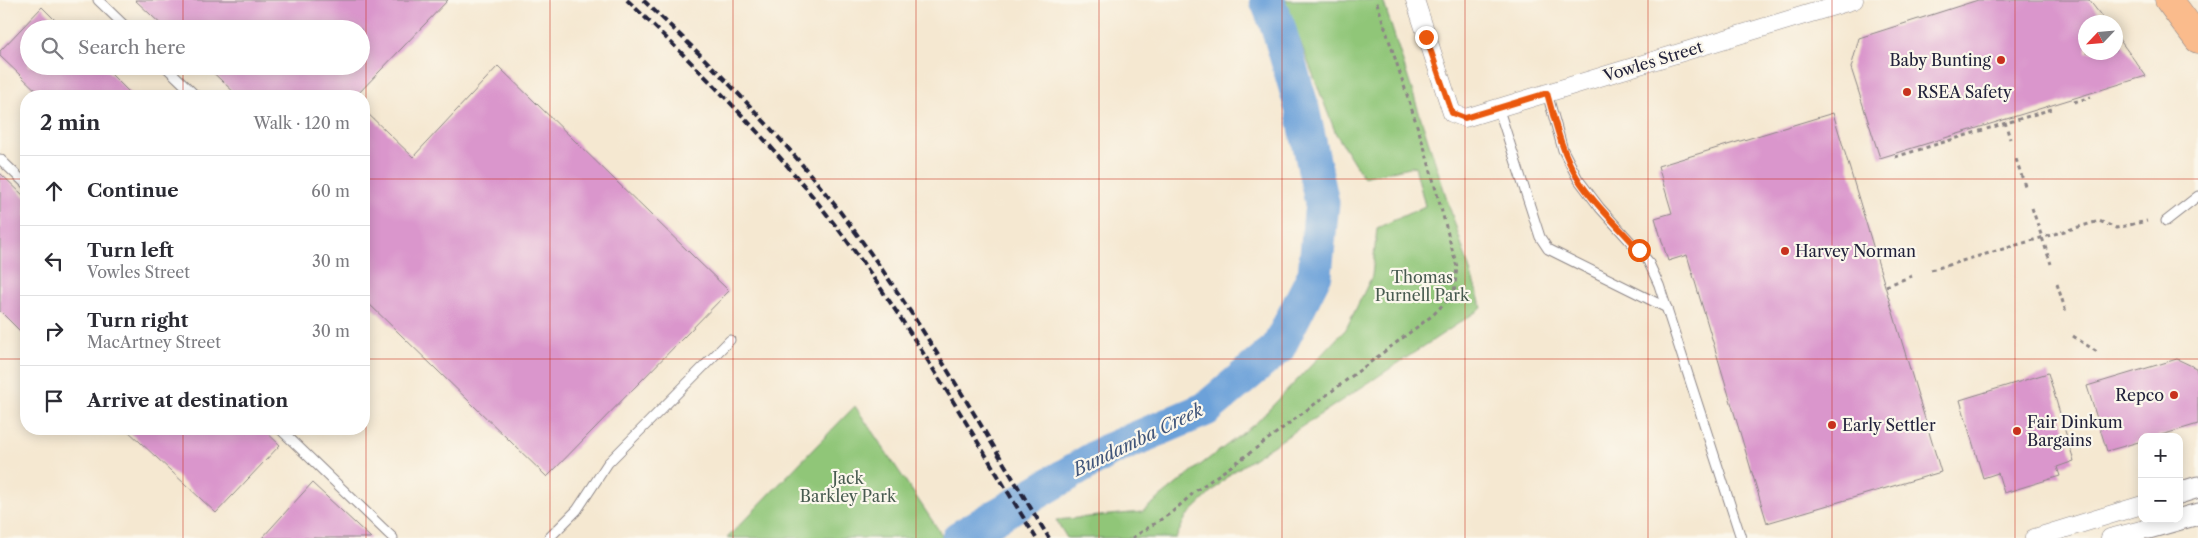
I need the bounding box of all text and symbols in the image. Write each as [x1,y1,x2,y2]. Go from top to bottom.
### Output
north arrow [2078,15,2123,60]
search box [20,20,370,75]
route end [1415,26,1438,49]
icon: search [38,34,66,62]
text: Search here [78,36,186,59]
street label: Vowles Street [1600,36,1705,86]
place label: Baby Bunting [1889,50,1992,70]
marker: Baby Bunting [1995,54,2007,66]
place label: RSEA Safety [1917,82,2013,102]
marker: RSEA Safety [1901,86,1913,98]
text: 2 min [40,110,100,135]
text: Walk · 120 m [254,113,350,133]
icon: ahead [40,177,68,205]
text: Continue [87,179,179,202]
text: 60 m [311,181,350,201]
text: Turn left [87,239,174,262]
route start [1628,239,1651,262]
place label: Harvey Norman [1795,241,1916,261]
marker: Harvey Norman [1779,245,1791,257]
icon: left [40,247,68,275]
text: 30 m [312,251,350,271]
text: Vowles Street [87,262,190,282]
park label: Thomas Purnell Park [1375,267,1470,305]
text: Turn right [87,309,188,332]
icon: right [40,317,68,345]
text: 30 m [312,321,350,341]
text: MacArtney Street [87,332,221,352]
place label: Repco [2115,385,2164,405]
icon: arrive [40,387,68,415]
text: Arrive at destination [87,389,288,412]
marker: Repco [2168,389,2180,401]
water label: Bundamba Creek [1067,399,1207,482]
place label: Fair Dinkum Bargains [2027,412,2123,450]
place label: Early Settler [1842,415,1936,435]
marker: Early Settler [1826,419,1838,431]
marker: Fair Dinkum Bargains [2011,425,2023,437]
map controls [2138,433,2183,523]
button: + [2138,433,2183,478]
park label: Jack Barkley Park [800,468,897,506]
button: − [2138,478,2183,523]

